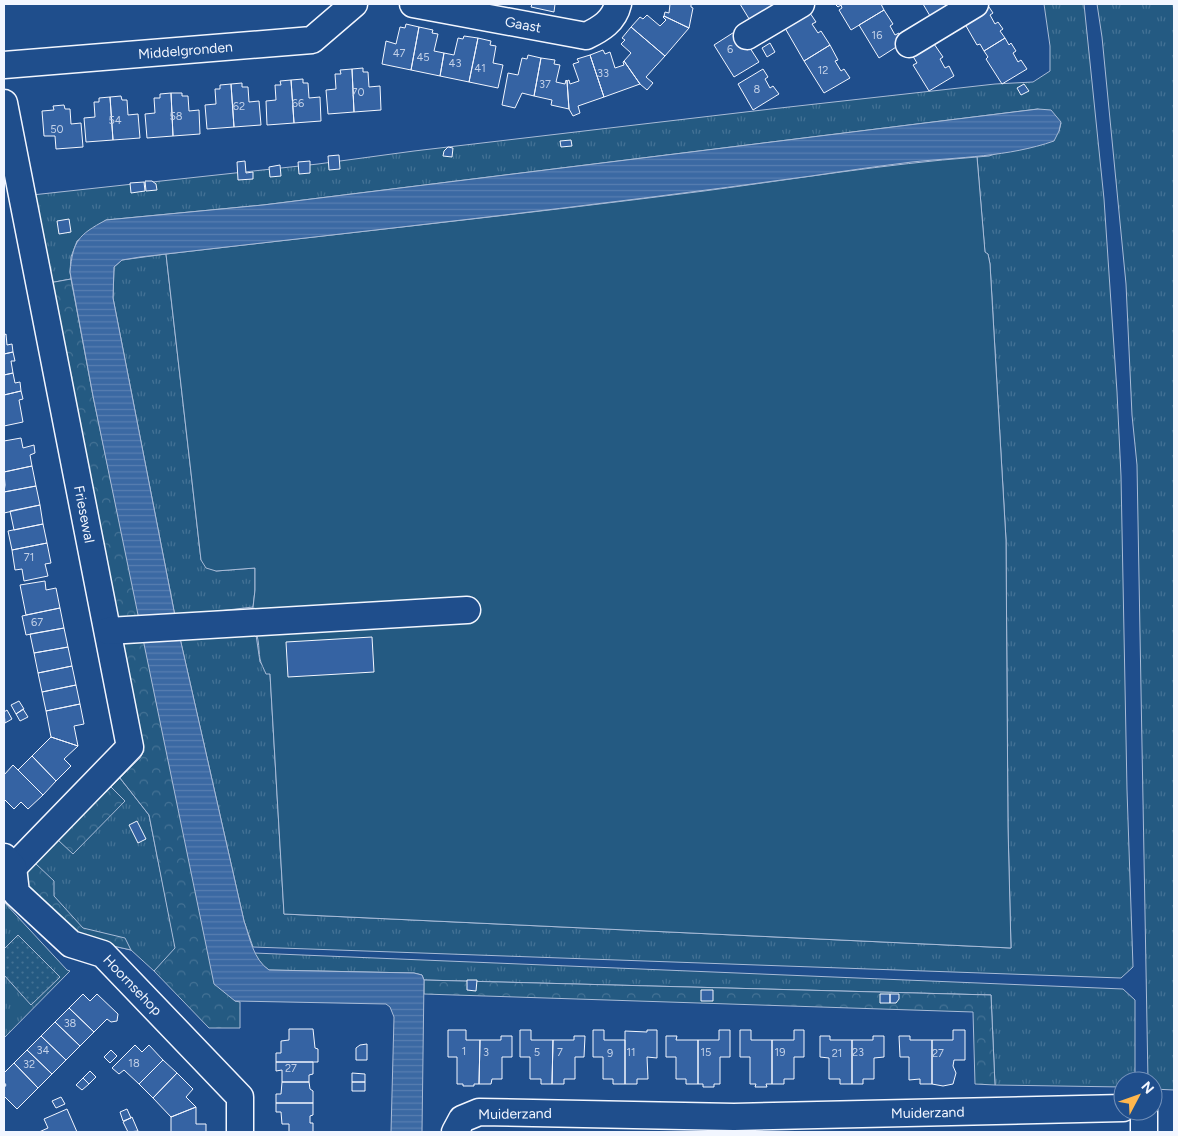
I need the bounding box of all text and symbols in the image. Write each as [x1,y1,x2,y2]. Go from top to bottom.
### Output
street label: Gaast [504,13,543,36]
house number: 16 [872,29,882,42]
street label: Middelgronden [137,38,234,63]
house number: 6 [727,43,733,56]
house number: 47 [393,47,405,60]
house number: 45 [416,51,430,64]
house number: 43 [449,57,461,70]
house number: 41 [474,62,486,75]
house number: 12 [818,64,828,77]
house number: 33 [597,67,609,80]
house number: 37 [539,78,551,91]
house number: 8 [754,83,761,96]
house number: 70 [352,86,364,99]
house number: 66 [292,97,304,110]
house number: 62 [233,100,245,113]
house number: 58 [169,110,183,123]
house number: 54 [108,114,122,127]
house number: 50 [50,123,64,136]
street label: Friesewal [71,484,98,544]
house number: 71 [24,551,34,564]
house number: 67 [31,616,43,629]
street label: Hoornsehop [100,951,166,1019]
house number: 38 [64,1017,77,1030]
house number: 34 [37,1044,50,1057]
house number: 1 [462,1045,466,1058]
house number: 3 [483,1046,489,1059]
house number: 5 [534,1046,540,1059]
house number: 7 [557,1046,563,1059]
house number: 11 [626,1046,636,1059]
house number: 15 [701,1046,711,1059]
house number: 19 [775,1046,785,1059]
house number: 23 [852,1046,864,1059]
house number: 9 [607,1047,613,1060]
house number: 21 [832,1047,842,1060]
house number: 27 [932,1047,944,1060]
house number: 18 [128,1057,140,1070]
house number: 32 [23,1058,35,1071]
house number: 27 [285,1062,297,1075]
north arrow [1113,1071,1163,1121]
text: N [1137,1078,1157,1097]
street label: Muiderzand [891,1103,965,1122]
street label: Muiderzand [478,1105,552,1123]

